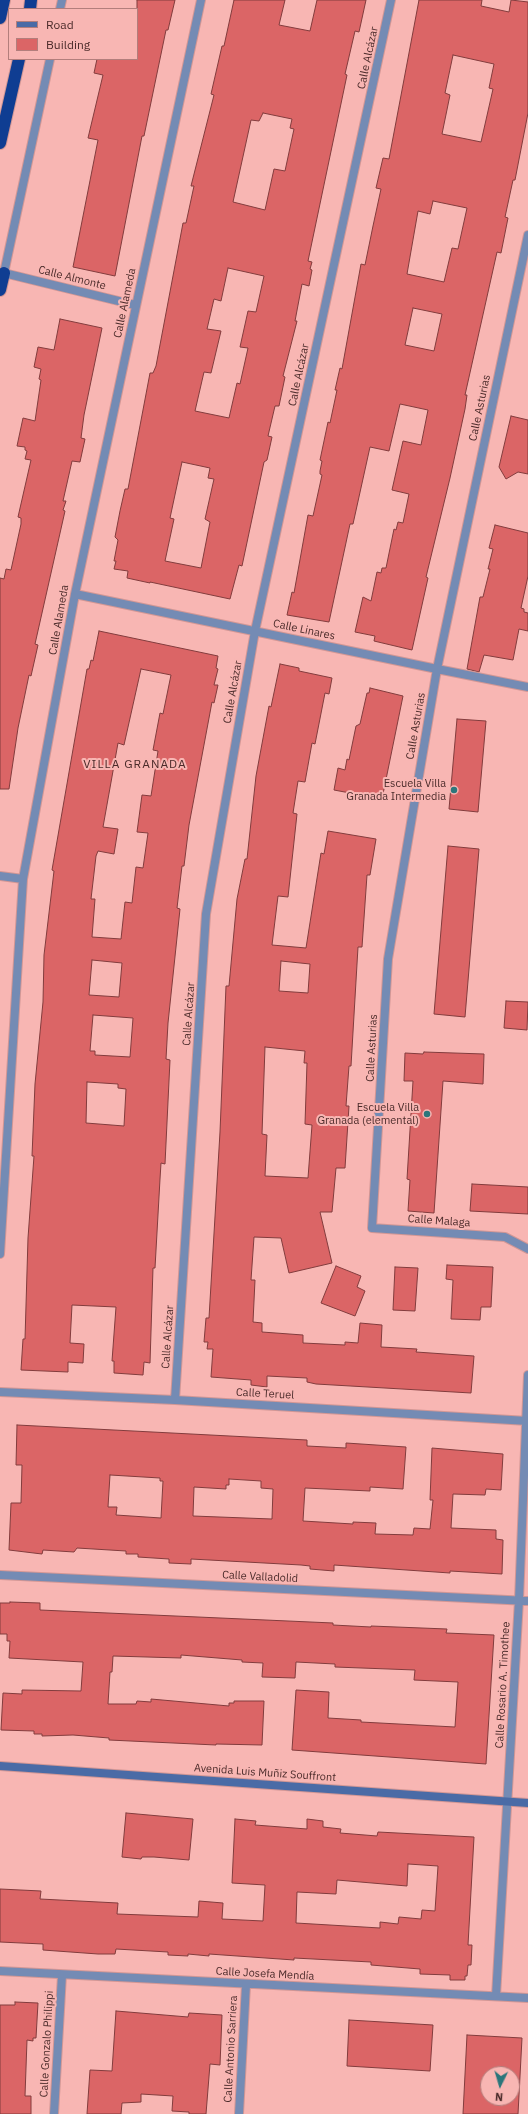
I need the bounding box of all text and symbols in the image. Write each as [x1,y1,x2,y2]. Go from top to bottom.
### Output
legend [8,8,138,60]
text: Road [46,17,74,32]
street label: Calle Alcázar [355,25,381,91]
text: Building [46,37,90,52]
street label: Calle Almonte [37,263,107,293]
street label: Calle Alameda [111,267,139,339]
street label: Calle Alcázar [286,342,312,408]
street label: Calle Asturias [467,374,493,442]
street label: Calle Alameda [46,584,72,656]
street label: Calle Linares [272,617,336,643]
street label: Calle Alcázar [221,659,245,725]
street label: Calle Asturias [404,692,428,760]
district label: VILLA GRANADA [83,758,187,772]
place label: Escuela Villa Granada Intermedia [346,777,446,803]
marker: Escuela Villa Granada Intermedia [449,785,459,795]
street label: Calle Alcázar [180,982,198,1046]
street label: Calle Asturias [364,1014,380,1082]
place label: Escuela Villa Granada (elemental) [317,1101,419,1127]
marker: Escuela Villa Granada (elemental) [422,1109,432,1119]
street label: Calle Malaga [407,1212,471,1230]
street label: Calle Alcázar [159,1305,177,1369]
street label: Calle Teruel [236,1386,294,1402]
street label: Calle Valladolid [222,1568,298,1586]
street label: Calle Rosario A. Timothee [493,1621,513,1749]
street label: Avenida Luis Muñiz Souffront [193,1761,337,1785]
street label: Calle Josefa Mendía [215,1965,315,1983]
street label: Calle Gonzalo Philippi [38,1990,56,2098]
street label: Calle Antonio Sarriera [222,1995,240,2103]
north arrow [480,2066,520,2106]
text: N [494,2090,504,2104]

